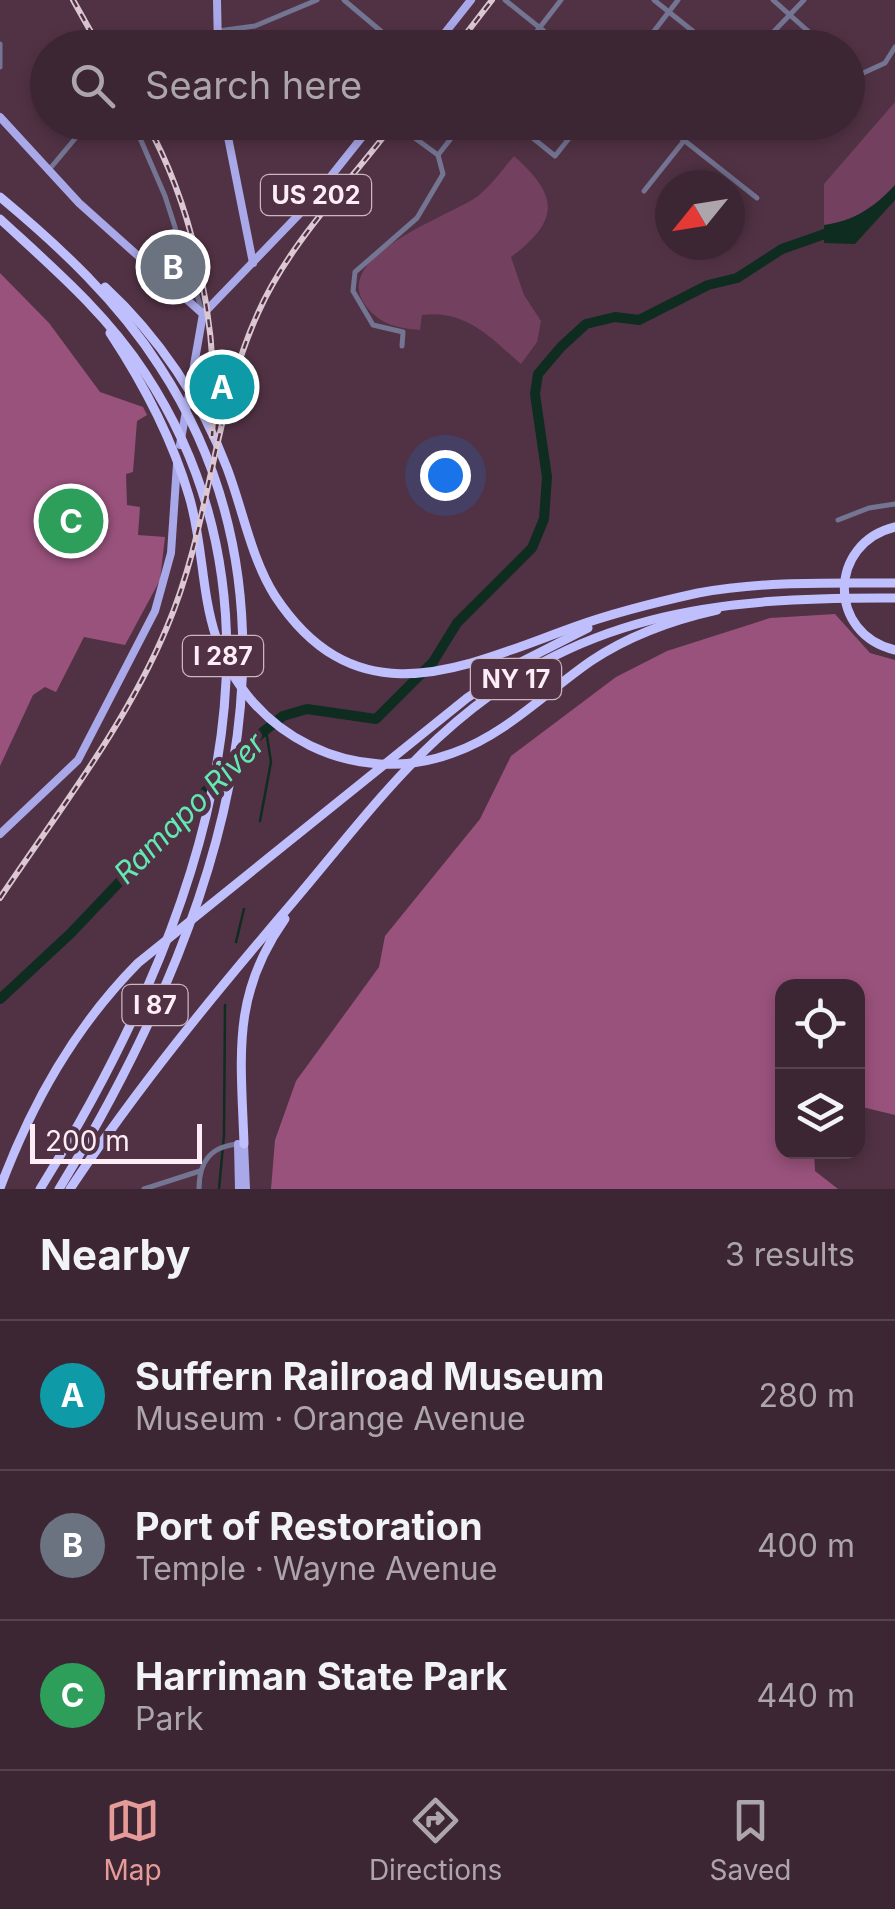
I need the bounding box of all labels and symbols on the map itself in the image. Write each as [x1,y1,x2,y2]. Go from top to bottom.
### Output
north arrow [655,170,745,260]
road number: US 202 [261,175,371,215]
pin: B [140,230,206,304]
pin: A [190,350,254,424]
your location [420,450,471,501]
pin: C [38,484,104,558]
road number: I 287 [183,636,263,676]
road number: NY 17 [471,659,561,699]
water label: Ramapo River [106,725,272,891]
road number: I 87 [122,985,188,1025]
scale bar [30,1119,202,1164]

